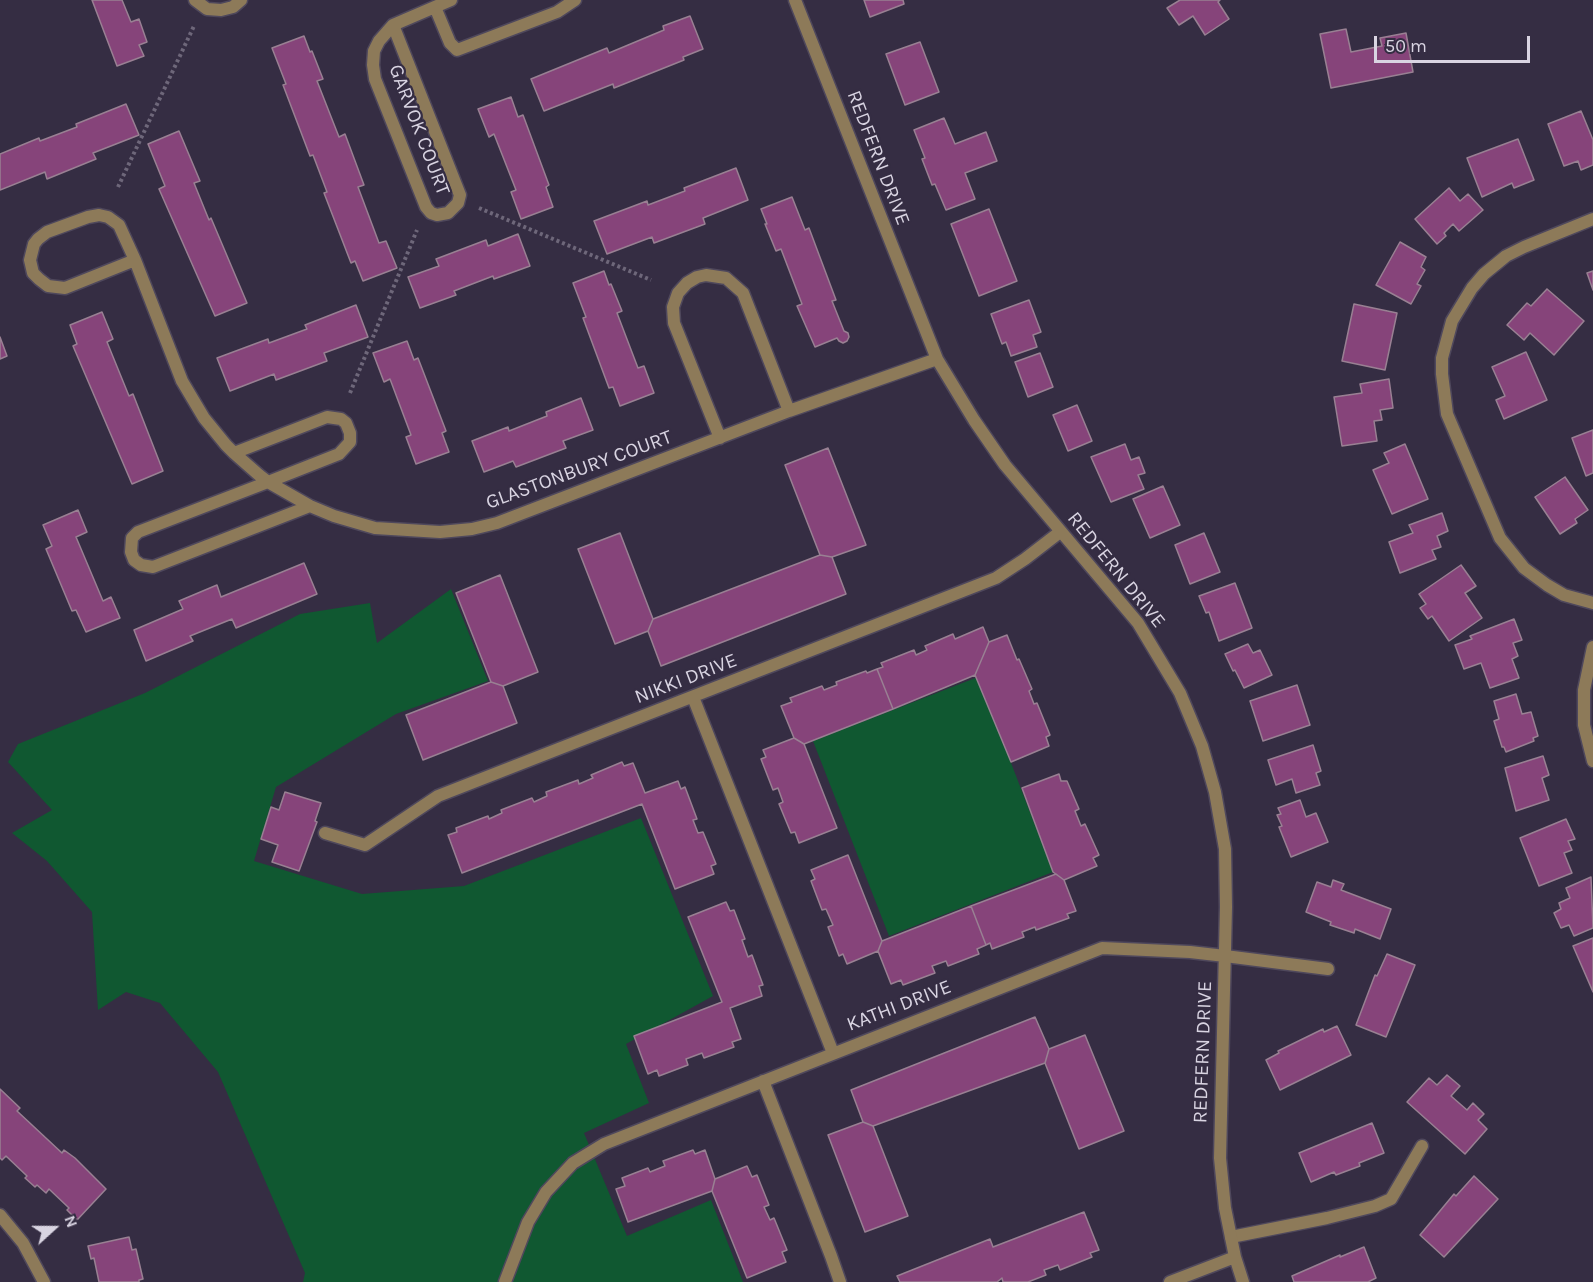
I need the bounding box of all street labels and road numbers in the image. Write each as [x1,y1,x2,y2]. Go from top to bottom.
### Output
street label: GARVOK COURT [383,61,455,199]
street label: REDFERN DRIVE [841,87,915,229]
street label: GLASTONBURY COURT [483,425,675,515]
street label: REDFERN DRIVE [1062,507,1170,633]
street label: NIKKI DRIVE [632,649,740,709]
street label: KATHI DRIVE [843,975,955,1037]
street label: REDFERN DRIVE [1189,980,1217,1124]

